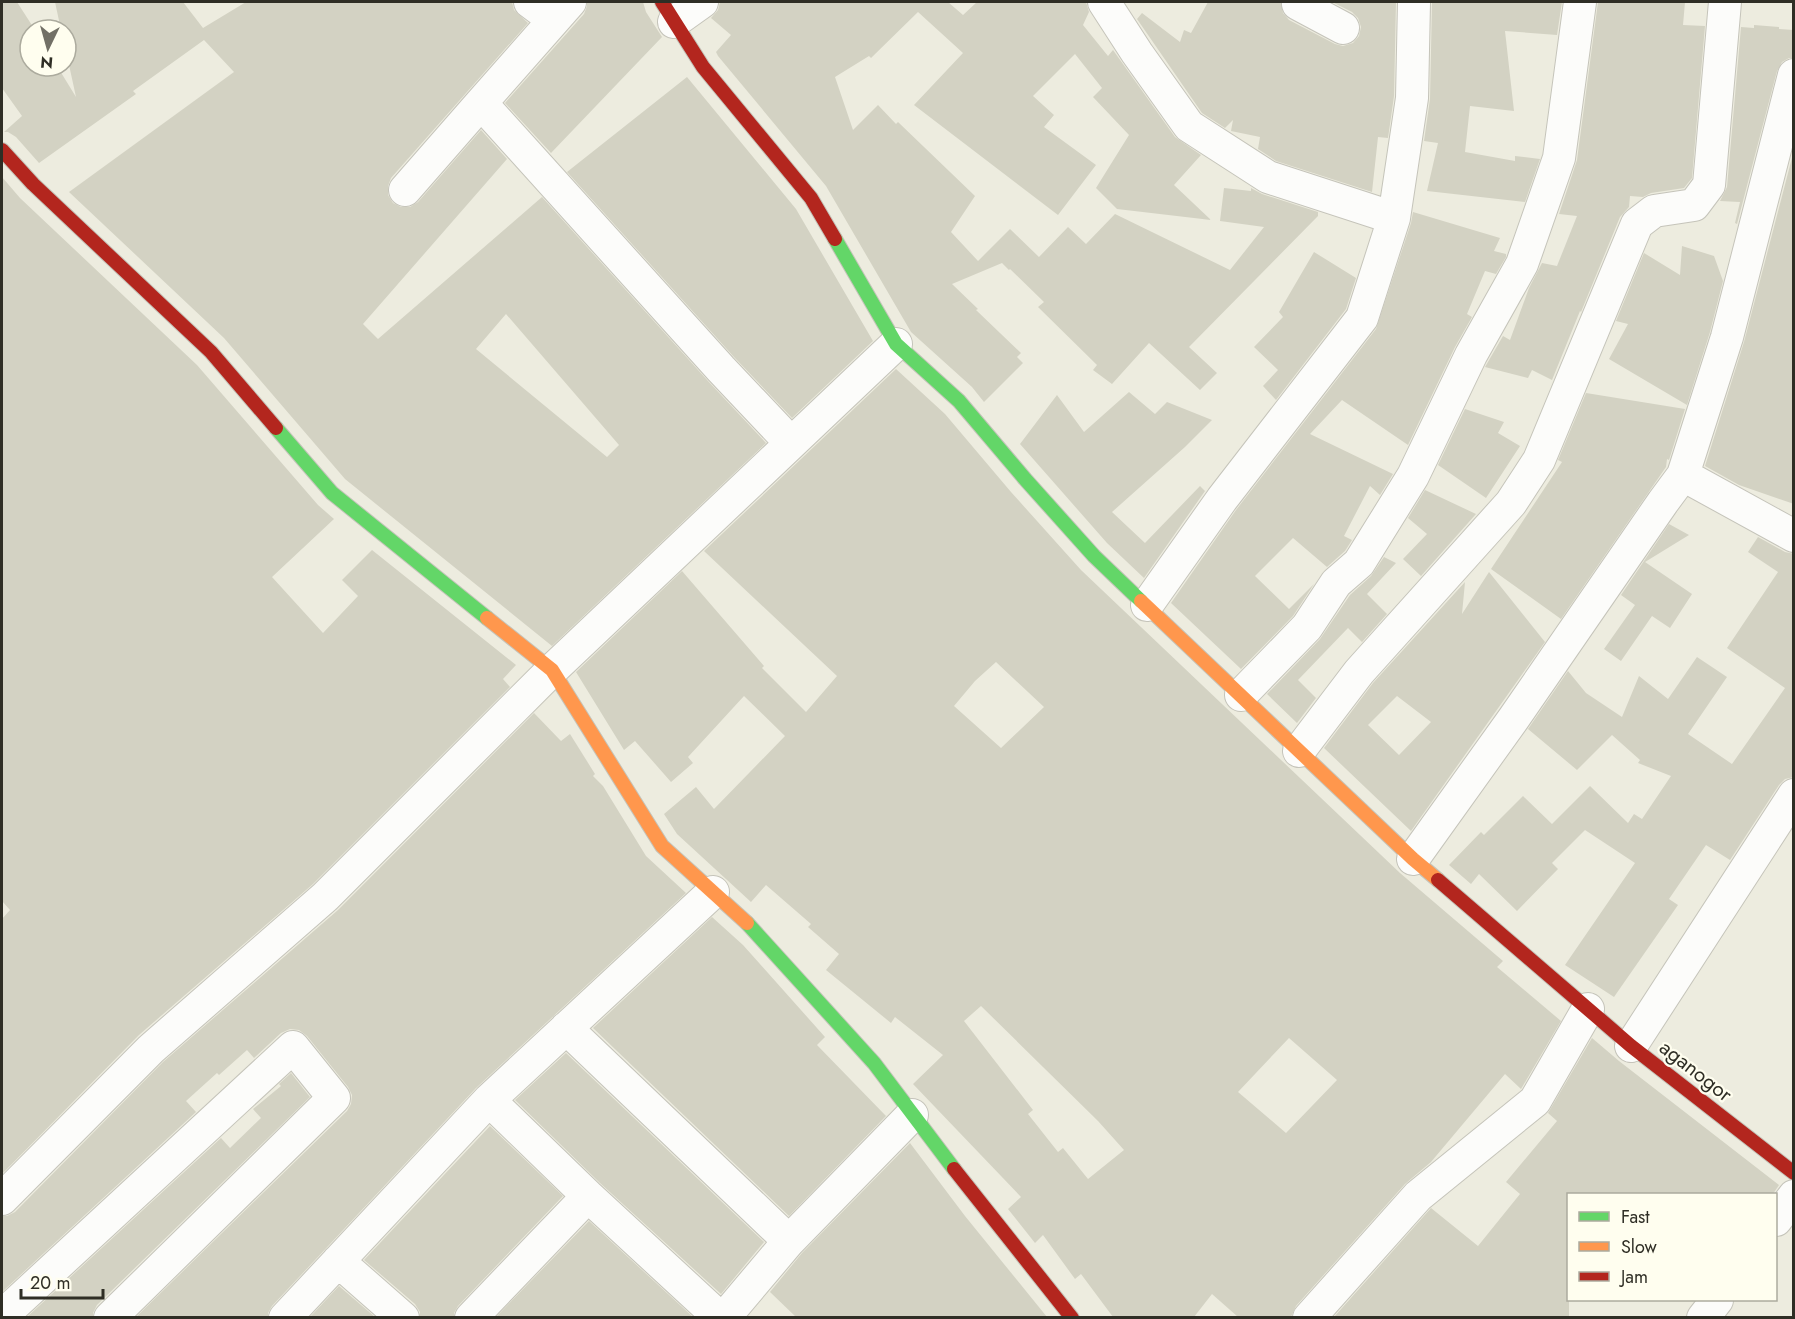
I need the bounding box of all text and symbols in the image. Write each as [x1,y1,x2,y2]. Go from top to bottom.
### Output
north arrow [18,18,78,78]
text: N [39,50,54,74]
street label: aganogor [1653,1033,1739,1110]
legend [1567,1193,1777,1301]
text: Fast [1621,1204,1650,1230]
text: Slow [1621,1234,1658,1260]
scale bar [21,1262,104,1300]
text: Jam [1619,1264,1648,1290]
text: 20 m [30,1270,70,1296]

